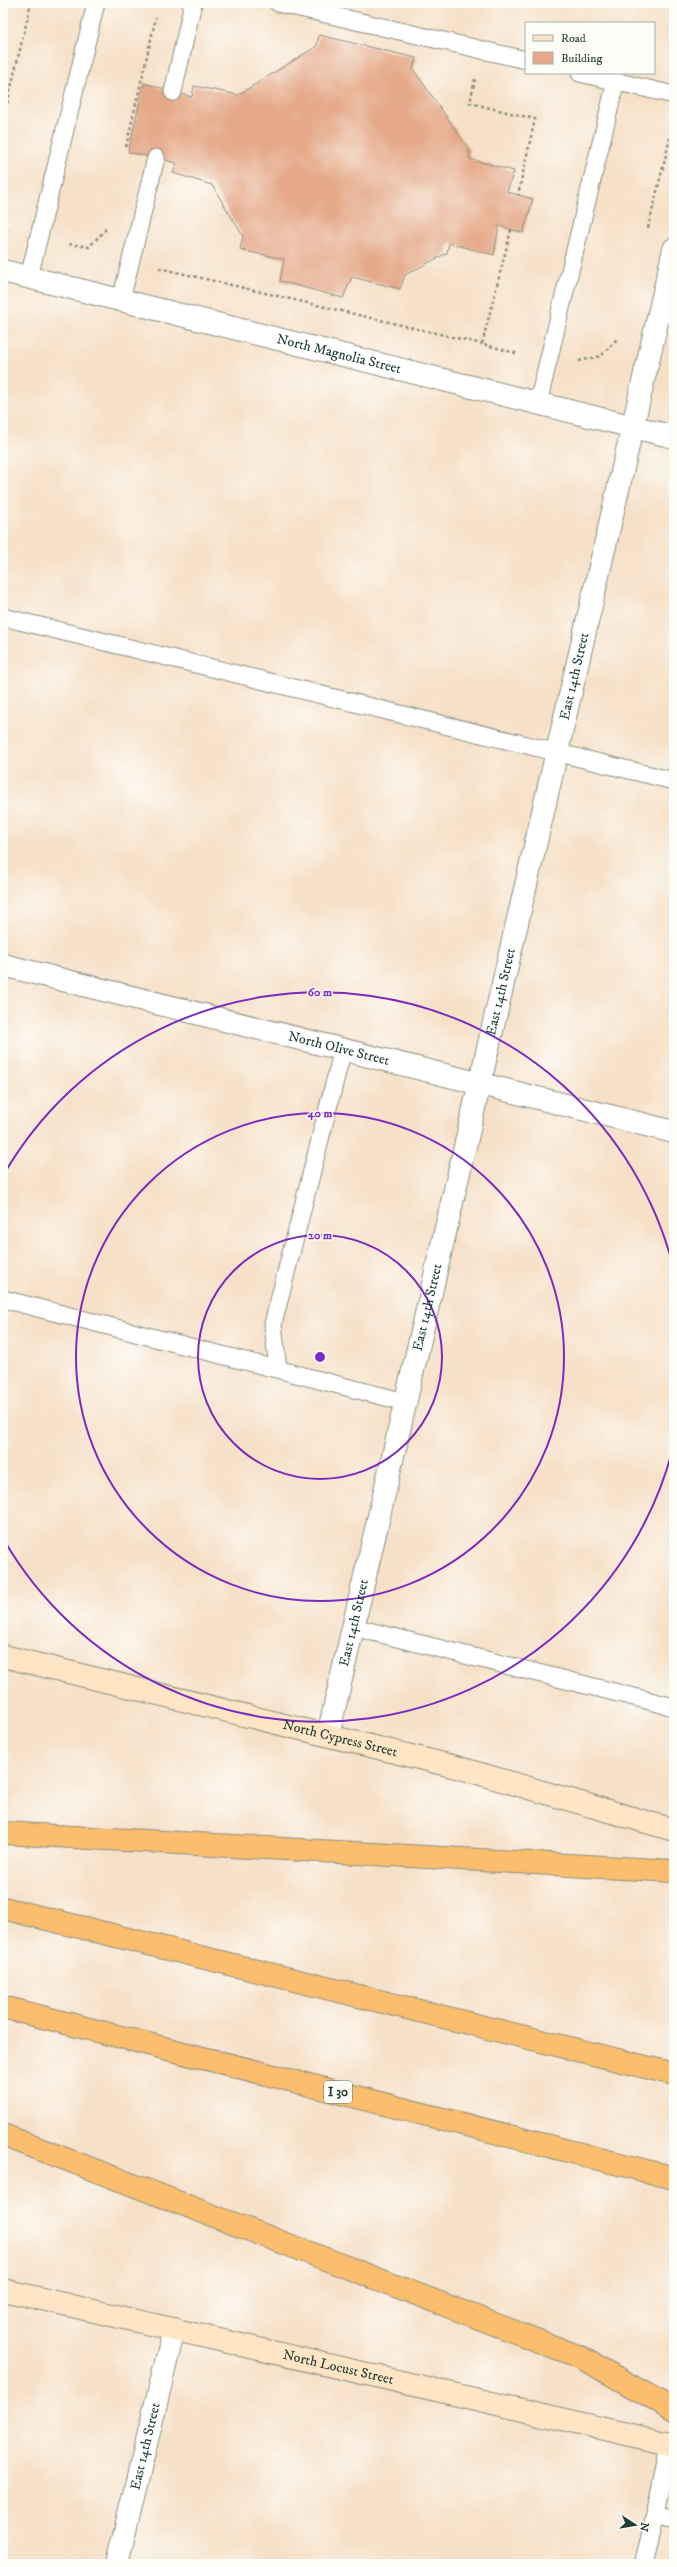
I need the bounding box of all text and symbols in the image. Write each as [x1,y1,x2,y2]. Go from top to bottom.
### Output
legend [525,22,655,74]
text: Road [561,31,586,46]
text: Building [561,51,602,66]
street label: North Magnolia Street [275,330,403,378]
street label: East 14th Street [556,630,594,722]
street label: East 14th Street [482,946,520,1037]
text: 60 m [308,985,332,1000]
street label: North Olive Street [286,1027,392,1070]
text: 40 m [307,1106,332,1121]
text: 20 m [308,1228,332,1243]
street label: East 14th Street [409,1261,447,1353]
centre of rings [313,1350,327,1364]
street label: East 14th Street [335,1577,373,1668]
street label: North Cypress Street [281,1716,400,1761]
road number: I 30 [324,2081,352,2103]
street label: North Locust Street [281,2346,396,2389]
street label: East 14th Street [126,2400,165,2492]
north arrow [615,2505,655,2545]
text: N [636,2521,652,2533]

